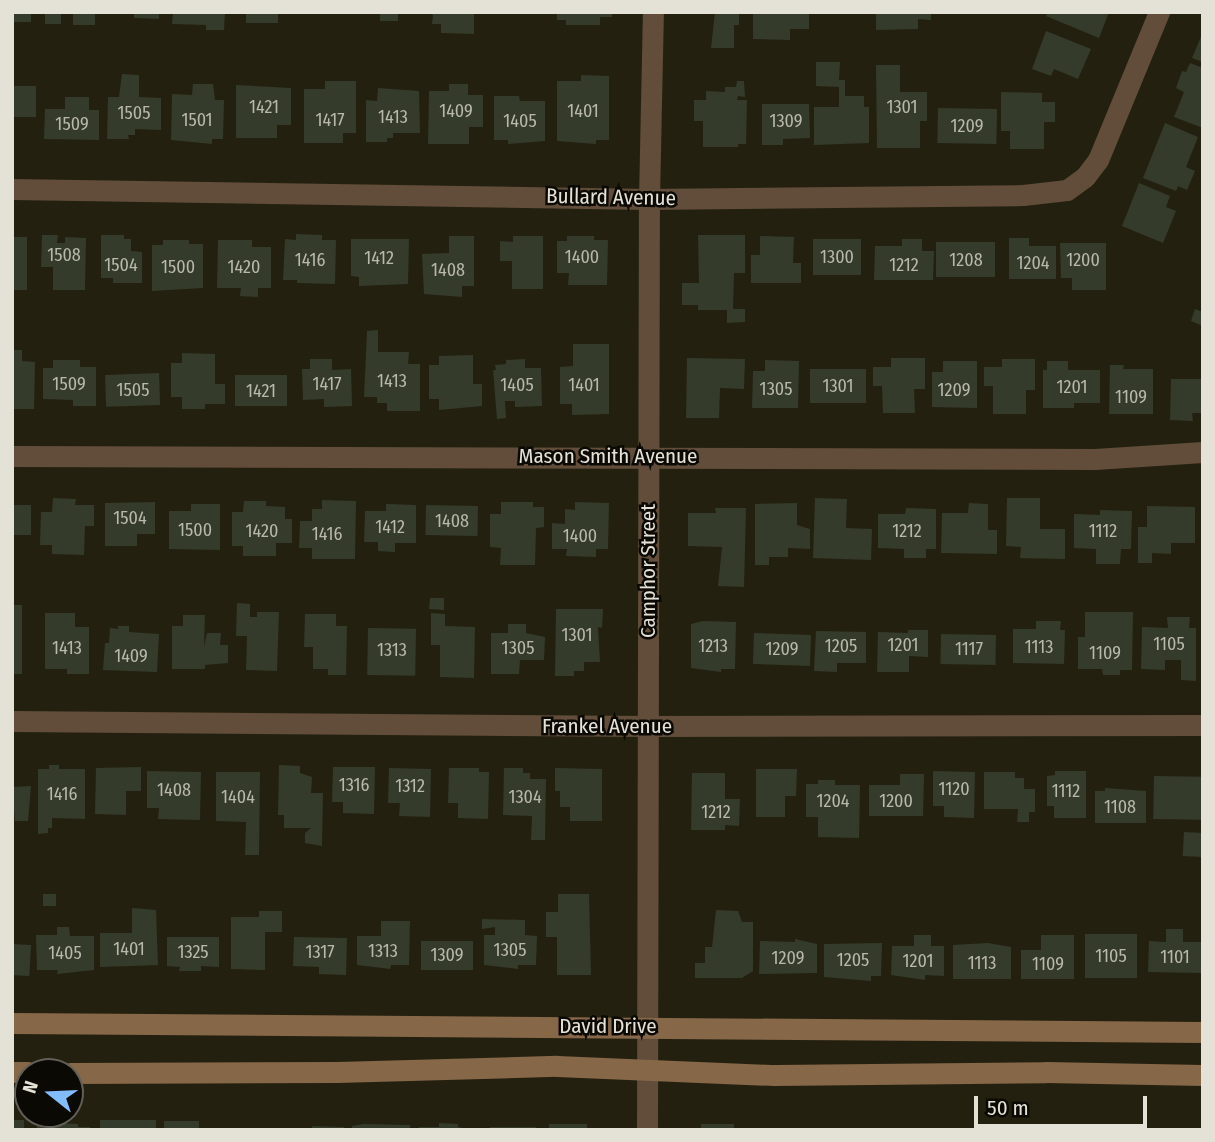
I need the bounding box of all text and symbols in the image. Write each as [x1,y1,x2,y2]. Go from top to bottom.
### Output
house number: 1421 [249,96,279,118]
house number: 1301 [886,96,918,118]
house number: 1409 [439,100,473,122]
house number: 1401 [567,100,599,122]
house number: 1505 [118,102,150,124]
house number: 1413 [378,106,408,128]
house number: 1501 [181,109,213,131]
house number: 1417 [315,109,345,131]
house number: 1405 [503,110,537,132]
house number: 1309 [769,110,803,132]
house number: 1509 [55,113,89,135]
house number: 1209 [951,115,983,137]
street label: Bullard Avenue [546,183,676,211]
house number: 1508 [47,244,81,266]
house number: 1400 [565,246,599,268]
house number: 1300 [820,246,854,268]
house number: 1412 [364,247,394,269]
house number: 1416 [295,249,325,271]
house number: 1208 [949,249,983,271]
house number: 1200 [1066,249,1100,271]
house number: 1204 [1016,252,1050,274]
house number: 1504 [104,254,138,276]
house number: 1212 [889,254,919,276]
house number: 1500 [161,256,195,278]
house number: 1420 [228,256,260,278]
house number: 1408 [431,259,465,281]
house number: 1413 [377,370,407,392]
house number: 1509 [52,373,86,395]
house number: 1417 [312,373,342,395]
house number: 1405 [500,374,534,396]
house number: 1401 [568,374,600,396]
house number: 1301 [822,375,854,397]
house number: 1201 [1057,376,1087,398]
house number: 1305 [760,378,792,400]
house number: 1505 [117,379,149,401]
house number: 1209 [938,379,970,401]
house number: 1421 [246,380,276,402]
house number: 1109 [1115,386,1147,408]
street label: Mason Smith Avenue [519,443,697,469]
street label: Camphor Street [635,504,661,638]
house number: 1504 [113,507,147,529]
house number: 1408 [435,510,469,532]
house number: 1412 [375,516,405,538]
house number: 1500 [178,519,212,541]
house number: 1420 [246,520,278,542]
house number: 1212 [892,520,922,542]
house number: 1112 [1089,520,1117,542]
house number: 1416 [312,523,342,545]
house number: 1400 [563,525,597,547]
house number: 1301 [561,624,593,646]
house number: 1105 [1153,633,1185,655]
house number: 1201 [888,634,918,656]
house number: 1213 [698,635,728,657]
house number: 1205 [825,635,857,657]
house number: 1113 [1025,636,1053,658]
house number: 1413 [52,637,82,659]
house number: 1305 [502,637,534,659]
house number: 1209 [766,638,798,660]
house number: 1117 [955,638,983,660]
house number: 1313 [377,639,407,661]
house number: 1109 [1089,642,1121,664]
house number: 1409 [114,645,148,667]
street label: Frankel Avenue [542,713,672,739]
house number: 1316 [339,774,369,796]
house number: 1312 [395,775,425,797]
house number: 1120 [938,778,970,800]
house number: 1408 [157,779,191,801]
house number: 1112 [1052,780,1080,802]
house number: 1416 [47,783,77,805]
house number: 1404 [221,786,255,808]
house number: 1304 [508,786,542,808]
house number: 1204 [816,790,850,812]
house number: 1200 [879,790,913,812]
house number: 1108 [1104,796,1136,818]
house number: 1212 [701,801,731,823]
house number: 1401 [113,938,145,960]
house number: 1305 [494,939,526,961]
house number: 1313 [368,940,398,962]
house number: 1325 [177,941,209,963]
house number: 1317 [305,941,335,963]
house number: 1405 [48,942,82,964]
house number: 1309 [430,944,464,966]
house number: 1105 [1095,945,1127,967]
house number: 1101 [1160,946,1190,968]
house number: 1209 [772,947,804,969]
house number: 1205 [837,949,869,971]
house number: 1201 [903,950,933,972]
house number: 1113 [968,952,996,974]
house number: 1109 [1032,953,1064,975]
street label: David Drive [559,1013,657,1039]
north arrow [14,1058,84,1128]
text: N [18,1078,43,1096]
scale bar [977,1082,1150,1126]
text: 50 m [987,1095,1029,1121]

